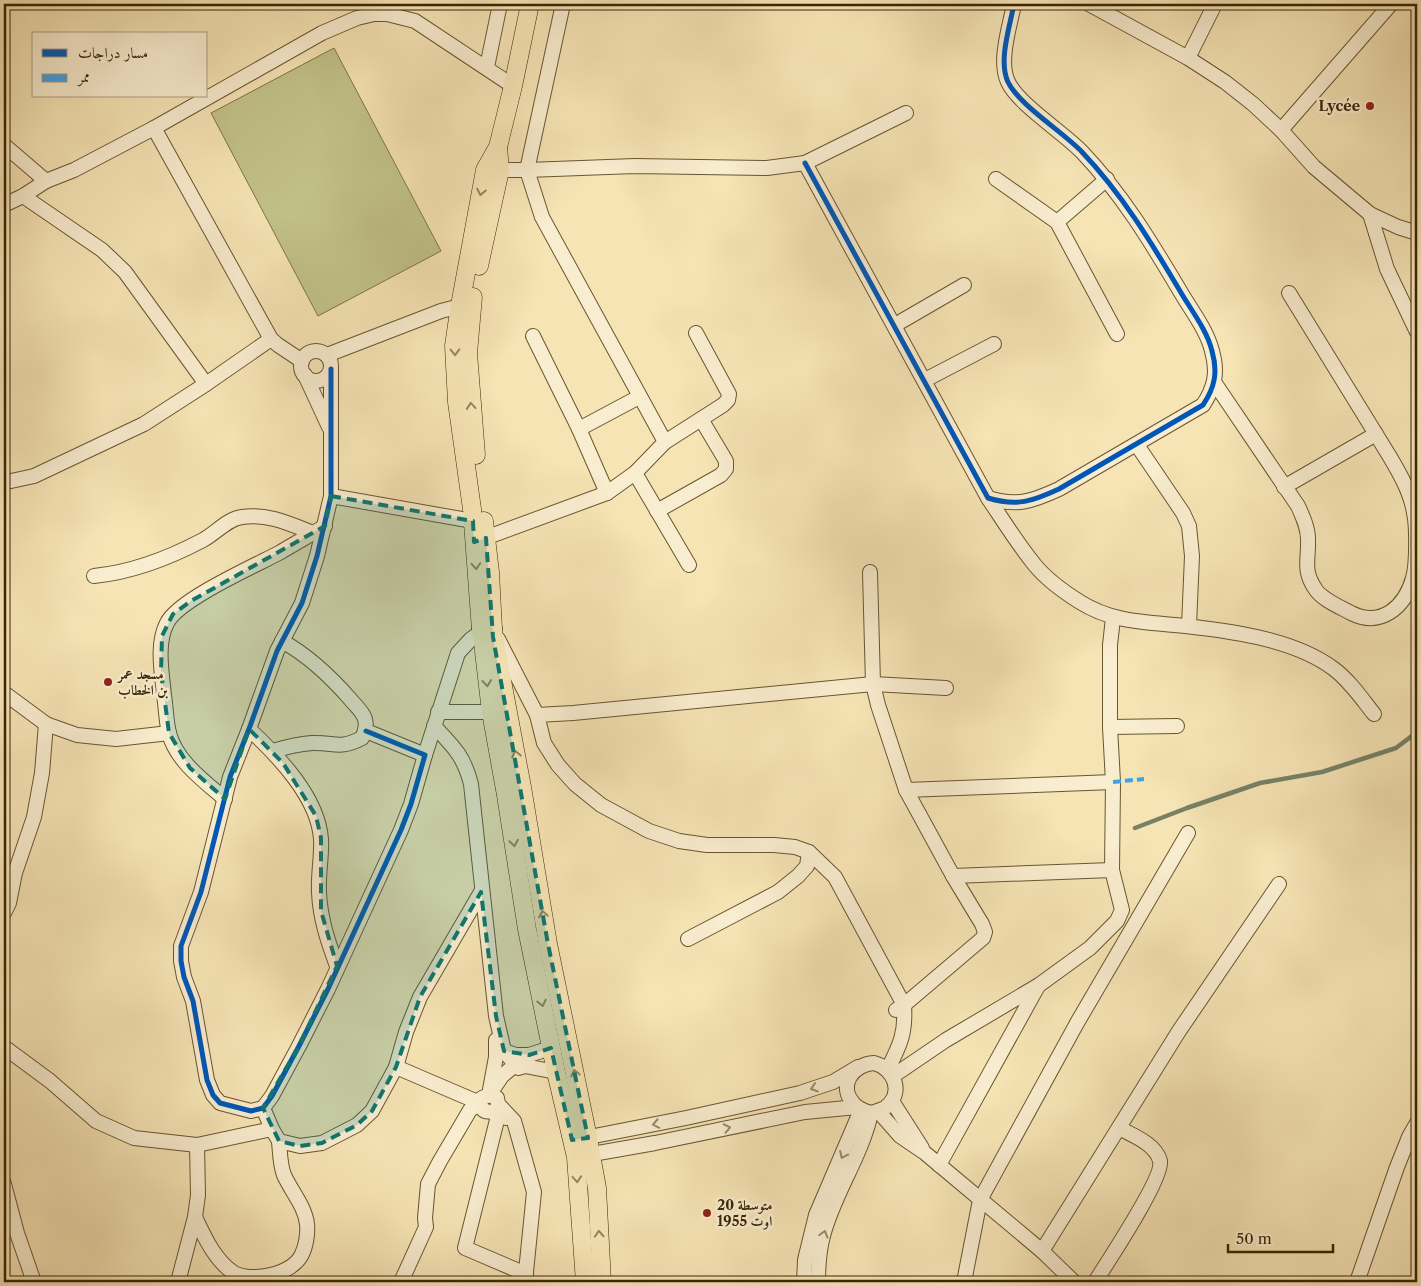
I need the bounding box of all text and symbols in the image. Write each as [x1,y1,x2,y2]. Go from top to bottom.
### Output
legend [32,32,208,98]
text: مسار دراجات [78,43,148,62]
text: ممر [76,67,90,87]
place label: Lycée [1318,97,1360,115]
marker: Lycée [1364,100,1376,112]
one-way arrow [476,187,486,196]
one-way arrow [450,348,460,356]
one-way arrow [466,402,477,410]
one-way arrow [470,562,481,570]
place label: مسجد عمر بن الخطاب [116,665,168,699]
marker: مسجد عمر بن الخطاب [102,676,114,688]
one-way arrow [481,679,492,687]
one-way arrow [512,749,522,758]
one-way arrow [508,838,518,847]
one-way arrow [538,910,548,918]
one-way arrow [537,998,547,1007]
one-way arrow [570,1069,581,1078]
one-way arrow [810,1083,819,1093]
one-way arrow [651,1119,660,1129]
one-way arrow [722,1124,731,1134]
one-way arrow [838,1150,849,1159]
one-way arrow [572,1175,583,1183]
place label: متوسطة 20 اوت 1955 [717,1196,772,1230]
marker: متوسطة 20 اوت 1955 [701,1207,713,1219]
scale bar [1228,1221,1334,1253]
one-way arrow [593,1229,604,1237]
text: 50 m [1236,1229,1272,1248]
one-way arrow [819,1231,829,1239]

